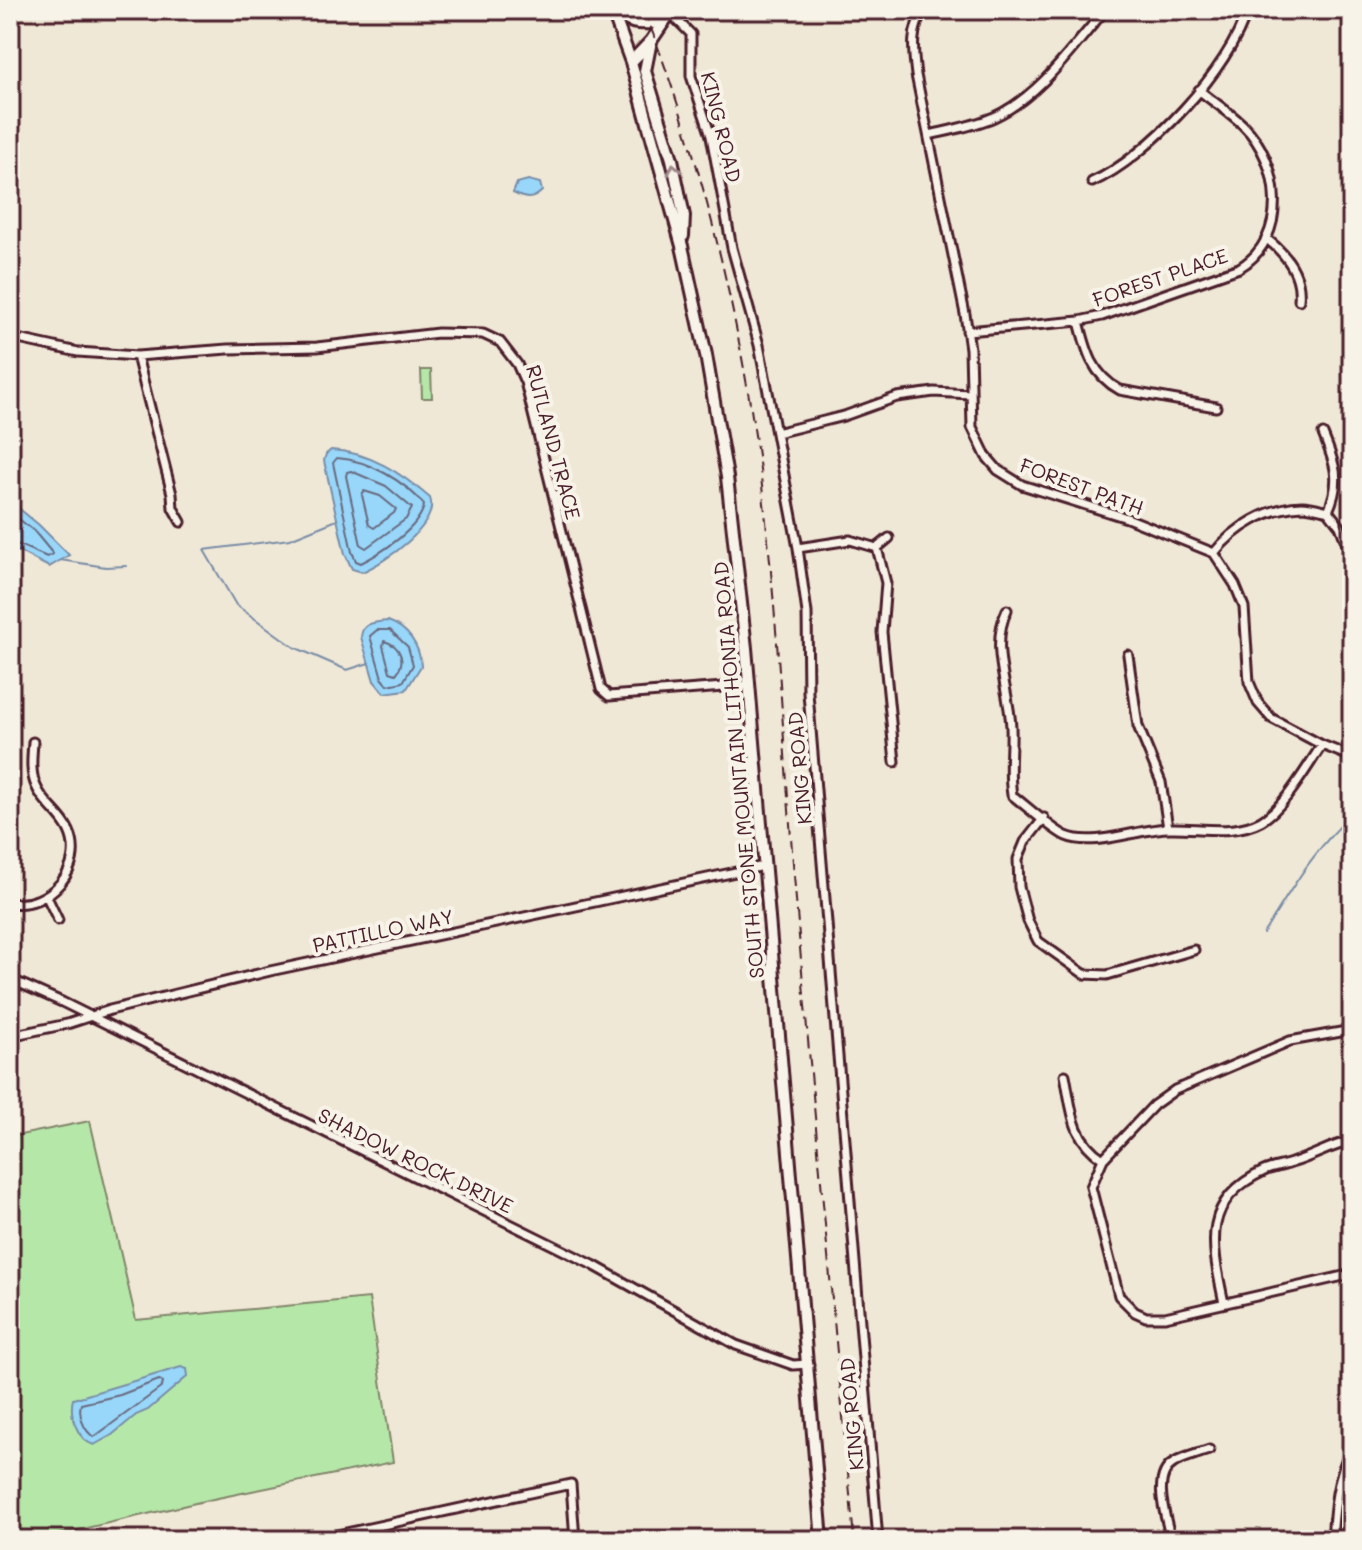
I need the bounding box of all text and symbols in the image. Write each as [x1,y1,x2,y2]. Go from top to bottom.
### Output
street label: KING ROAD [696,69,748,185]
one-way arrow [666,163,683,177]
street label: FOREST PLACE [1089,242,1231,312]
street label: RUTLAND TRACE [521,362,587,522]
street label: FOREST PATH [1016,452,1148,520]
street label: SOUTH STONE MOUNTAIN LITHONIA ROAD [707,560,769,980]
street label: KING ROAD [781,711,817,825]
street label: PATTILLO WAY [310,902,456,958]
street label: SHADOW ROCK DRIVE [314,1101,518,1219]
street label: KING ROAD [833,1357,869,1471]

